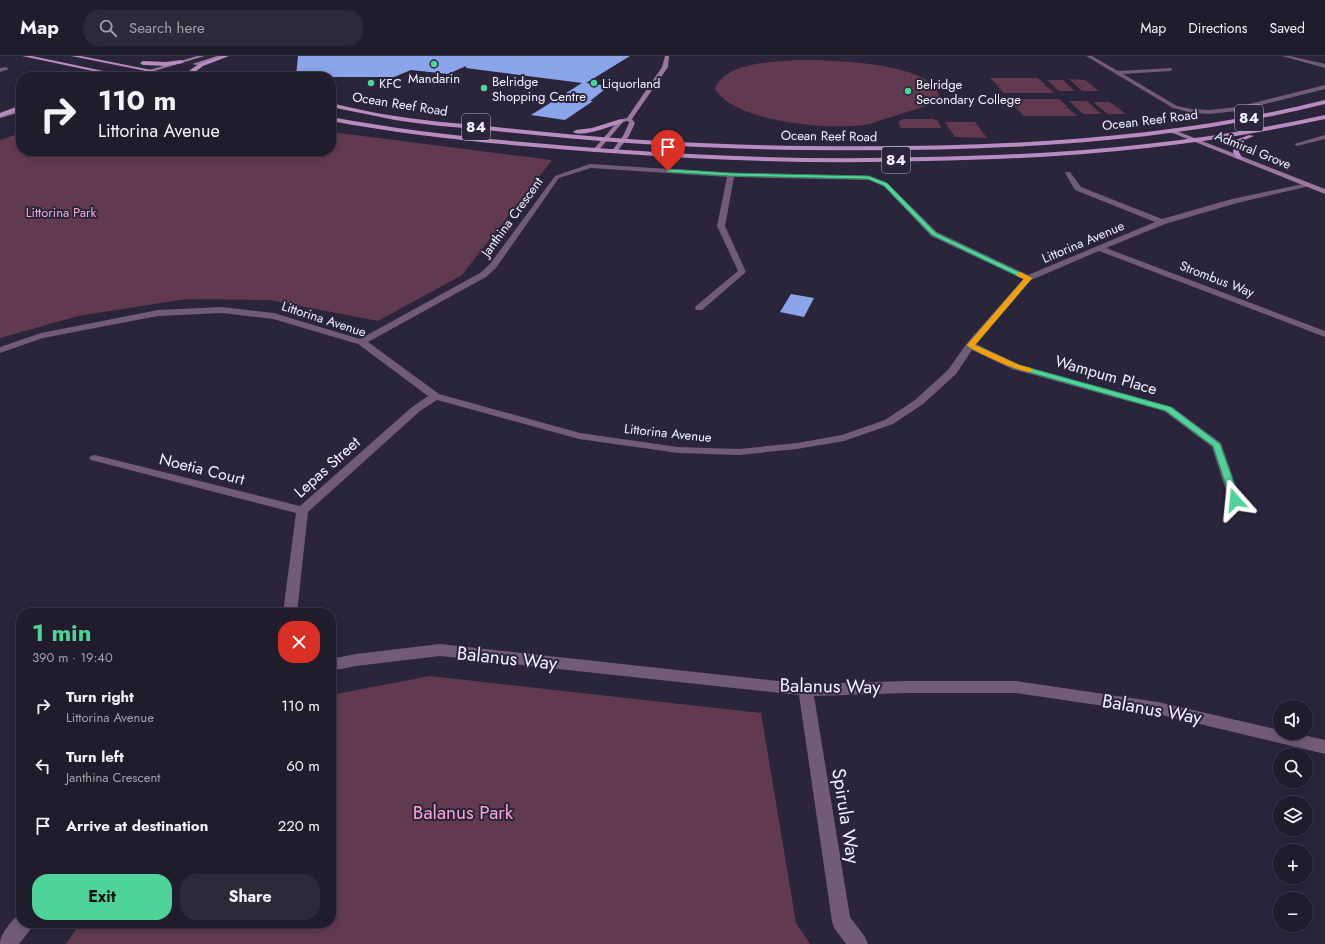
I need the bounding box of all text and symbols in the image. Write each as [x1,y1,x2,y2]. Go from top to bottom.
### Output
search box [83,10,363,46]
text: Map [20,14,59,41]
icon: search [97,17,119,39]
text: Search here [129,17,205,39]
text: Map [1140,18,1166,38]
text: Directions [1188,18,1248,38]
text: Saved [1270,18,1305,38]
marker: Mandarin [429,59,439,69]
place label: Mandarin [408,69,460,88]
place label: Belridge Shopping Centre [492,72,586,106]
place label: KFC [379,74,402,93]
place label: Liquorland [602,74,661,93]
place label: Belridge Secondary College [916,75,1021,109]
marker: KFC [366,78,376,88]
marker: Liquorland [589,78,599,88]
text: 110 m [98,80,176,121]
marker: Belridge Shopping Centre [479,83,489,93]
marker: Belridge Secondary College [903,86,913,96]
street label: Ocean Reef Road [351,87,449,121]
icon: right [32,88,84,140]
street label: Ocean Reef Road [1101,105,1199,135]
road number: 84 [1235,105,1263,131]
road number: 84 [462,114,490,140]
text: Littorina Avenue [98,118,220,144]
street label: Ocean Reef Road [781,126,877,146]
street label: Admiral Grove [1212,126,1294,174]
pin [651,130,685,171]
icon: arrive [657,136,679,158]
road number: 84 [882,147,910,173]
street label: Janthina Crescent [475,172,548,262]
park label: Littorina Park [26,203,97,222]
street label: Littorina Avenue [1039,216,1127,268]
street label: Strombus Way [1177,256,1257,302]
street label: Littorina Avenue [279,296,369,342]
street label: Wampum Place [1052,349,1160,401]
street label: Littorina Avenue [623,419,713,447]
street label: Lepas Street [289,431,365,503]
street label: Noetia Court [157,447,247,491]
position arrow [1214,479,1256,521]
text: 1 min [32,615,92,650]
button: close [278,621,320,663]
street label: Balanus Way [455,639,559,677]
text: 390 m · 19:40 [32,648,113,667]
street label: Balanus Way [779,672,881,700]
text: Turn right [66,686,134,708]
street label: Balanus Way [1100,687,1205,731]
icon: right [32,695,54,717]
text: 110 m [281,695,320,717]
map controls [1273,700,1313,932]
button: sound [1273,700,1313,740]
text: Littorina Avenue [66,708,154,727]
text: Turn left [66,746,124,768]
button: search [1273,748,1313,788]
icon: left [32,755,54,777]
text: 60 m [286,755,320,777]
street label: Spirula Way [825,766,867,866]
text: Janthina Crescent [66,768,160,787]
button: layers [1273,796,1313,836]
park label: Balanus Park [413,799,514,826]
icon: arrive [32,815,54,837]
text: Arrive at destination [66,815,208,837]
text: 220 m [278,815,320,837]
button: + [1273,844,1313,884]
button: Exit [32,874,172,920]
button: Share [180,874,320,920]
button: − [1273,892,1313,932]

